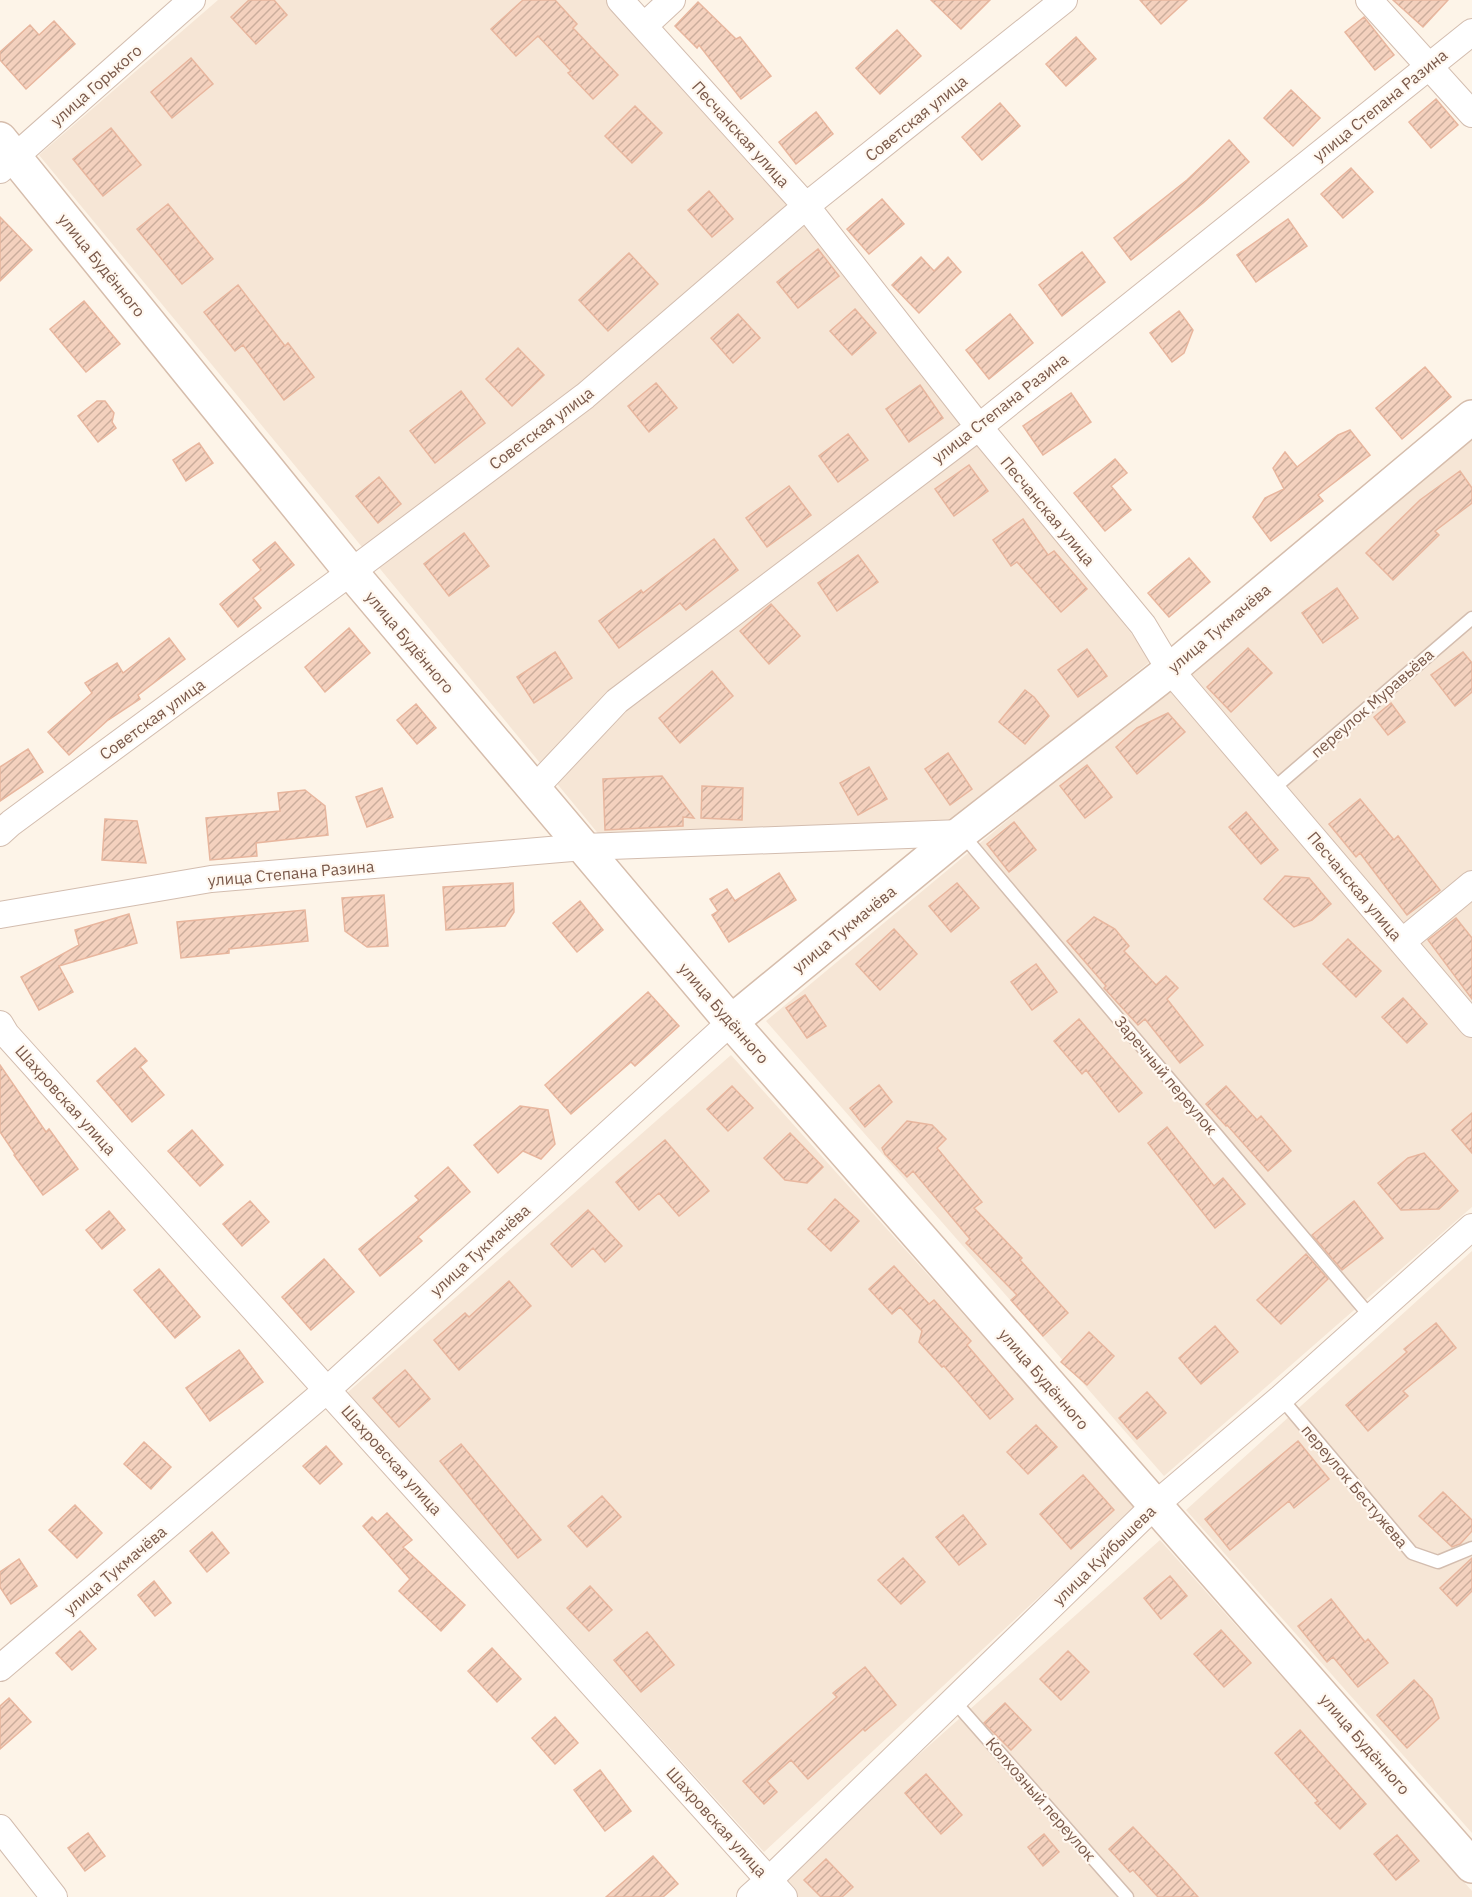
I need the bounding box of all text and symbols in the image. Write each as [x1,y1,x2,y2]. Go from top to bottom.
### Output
street label: улица Горького [46,40,146,130]
street label: улица Степана Разина [1309,44,1452,165]
street label: Советская улица [861,70,971,165]
street label: Песчанская улица [688,77,794,192]
street label: улица Будённого [54,209,150,321]
street label: улица Степана Разина [928,348,1072,467]
street label: Советская улица [485,382,598,474]
street label: Песчанская улица [997,452,1100,570]
street label: улица Тукмачёва [1164,579,1275,677]
street label: улица Будённого [361,587,459,697]
street label: переулок Муравьёва [1306,644,1438,762]
street label: Советская улица [95,674,209,764]
street label: Песчанская улица [1304,827,1407,945]
street label: улица Степана Разина [207,856,376,890]
street label: улица Тукмачёва [788,881,900,977]
street label: улица Будённого [675,958,773,1068]
street label: Заречный переулок [1110,1011,1222,1139]
street label: Шахровская улица [11,1041,121,1159]
street label: улица Тукмачёва [426,1200,534,1300]
street label: улица Будённого [995,1324,1093,1434]
street label: Шахровская улица [337,1401,447,1519]
street label: переулок Бестужева [1297,1420,1413,1552]
street label: улица Куйбышева [1048,1501,1160,1609]
street label: улица Тукмачёва [60,1521,171,1619]
street label: улица Будённого [1316,1689,1414,1799]
street label: Колхозный переулок [982,1733,1100,1865]
street label: Шахровская улица [662,1763,772,1881]

